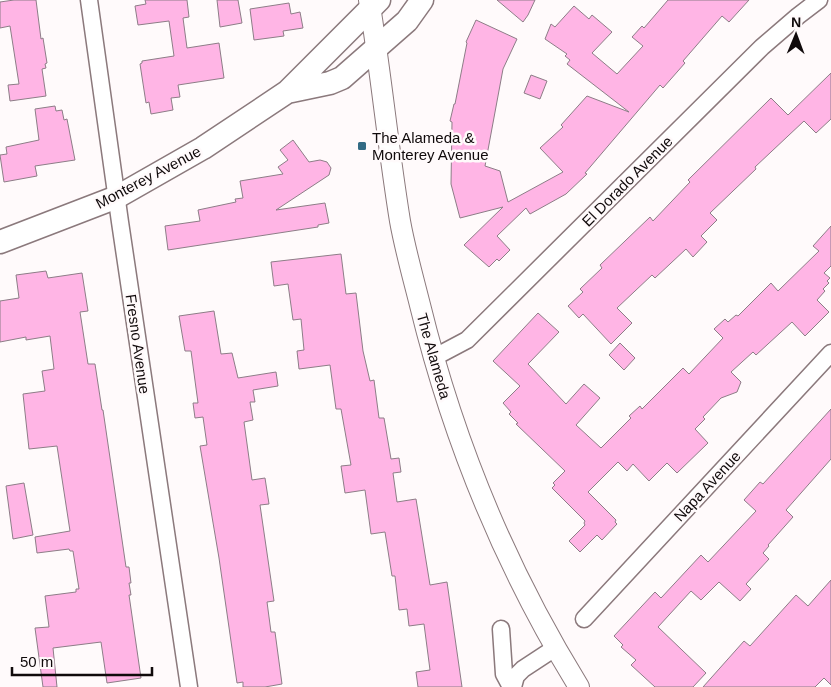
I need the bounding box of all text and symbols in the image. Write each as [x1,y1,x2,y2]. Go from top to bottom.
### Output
north arrow [771,10,821,60]
text: N [791,14,801,30]
place label: The Alameda & Monterey Avenue [372,129,488,163]
street label: El Dorado Avenue [578,132,676,230]
marker: The Alameda & Monterey Avenue [356,140,368,152]
street label: Monterey Avenue [93,142,203,212]
street label: Fresno Avenue [123,293,153,395]
street label: The Alameda [414,311,455,401]
street label: Napa Avenue [670,447,744,525]
scale bar [12,644,152,676]
text: 50 m [20,653,53,670]

